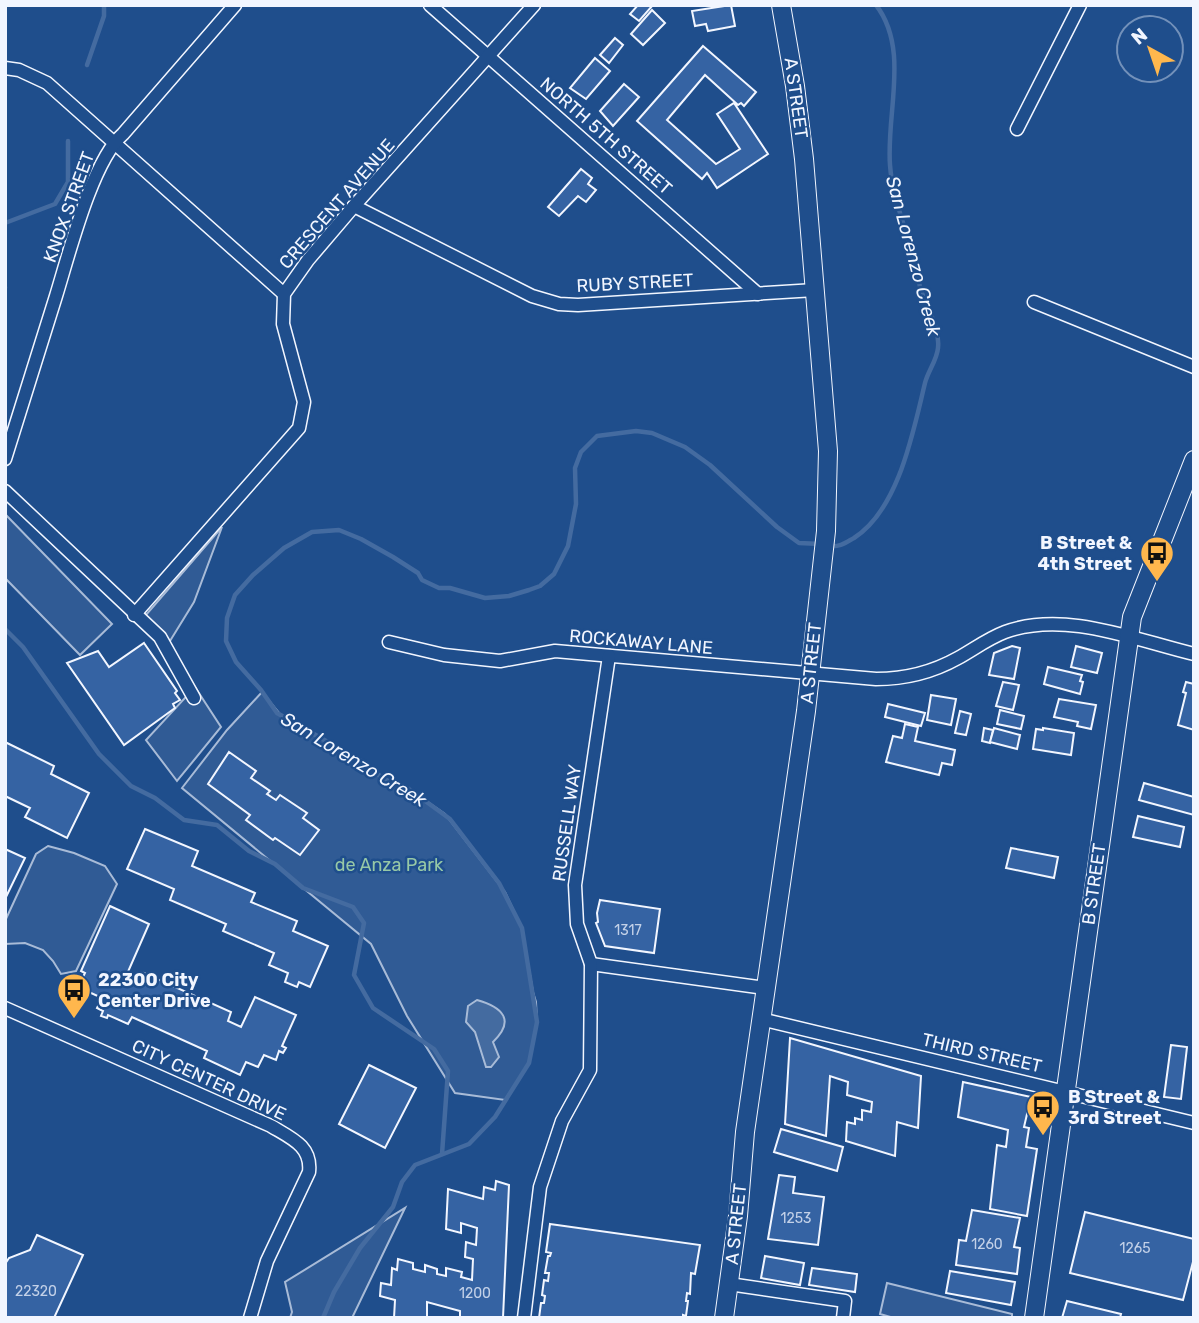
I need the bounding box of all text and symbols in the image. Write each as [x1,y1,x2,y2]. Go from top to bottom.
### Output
north arrow [1115,14,1185,84]
text: N [1127,23,1152,50]
street label: A STREET [779,56,813,140]
street label: NORTH 5TH STREET [535,73,677,199]
street label: CRESCENT AVENUE [275,134,399,274]
street label: KNOX STREET [39,149,99,265]
water label: San Lorenzo Creek [881,173,946,339]
street label: RUBY STREET [576,269,694,297]
place label: B Street & 4th Street [1038,532,1133,575]
bus stop icon: B Street & 4th Street [1138,534,1176,583]
street label: A STREET [796,621,826,705]
street label: ROCKAWAY LANE [568,625,714,659]
water label: San Lorenzo Creek [277,707,431,812]
street label: RUSSELL WAY [548,763,586,883]
street label: B STREET [1077,842,1111,926]
park label: de Anza Park [335,854,444,876]
house number: 1317 [614,922,642,939]
place label: 22300 City Center Drive [98,969,211,1012]
bus stop icon: 22300 City Center Drive [55,971,93,1020]
street label: THIRD STREET [920,1029,1044,1077]
street label: CITY CENTER DRIVE [128,1035,290,1125]
place label: B Street & 3rd Street [1068,1086,1161,1129]
bus stop icon: B Street & 3rd Street [1024,1088,1062,1137]
street label: A STREET [721,1182,751,1266]
house number: 1253 [781,1210,811,1227]
house number: 1260 [971,1236,1003,1253]
house number: 1265 [1120,1240,1150,1257]
house number: 22320 [15,1283,57,1300]
house number: 1200 [459,1285,491,1302]

